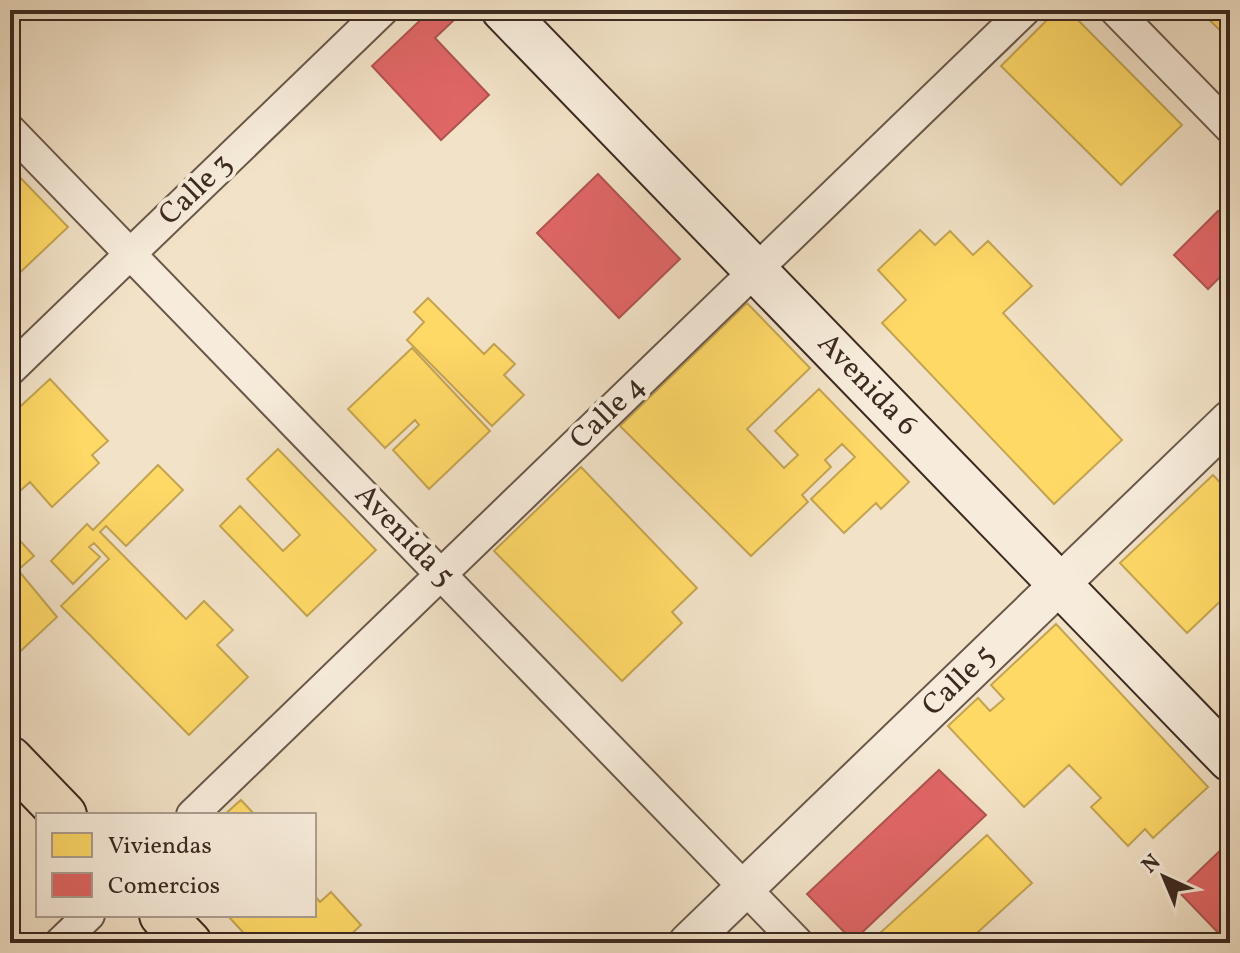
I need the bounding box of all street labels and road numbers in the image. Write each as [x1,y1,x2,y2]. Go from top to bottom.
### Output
street label: Calle 3 [150,144,242,236]
street label: Avenida 6 [807,324,927,446]
street label: Calle 4 [561,366,655,460]
street label: Avenida 5 [344,475,464,597]
street label: Calle 5 [913,636,1005,726]

